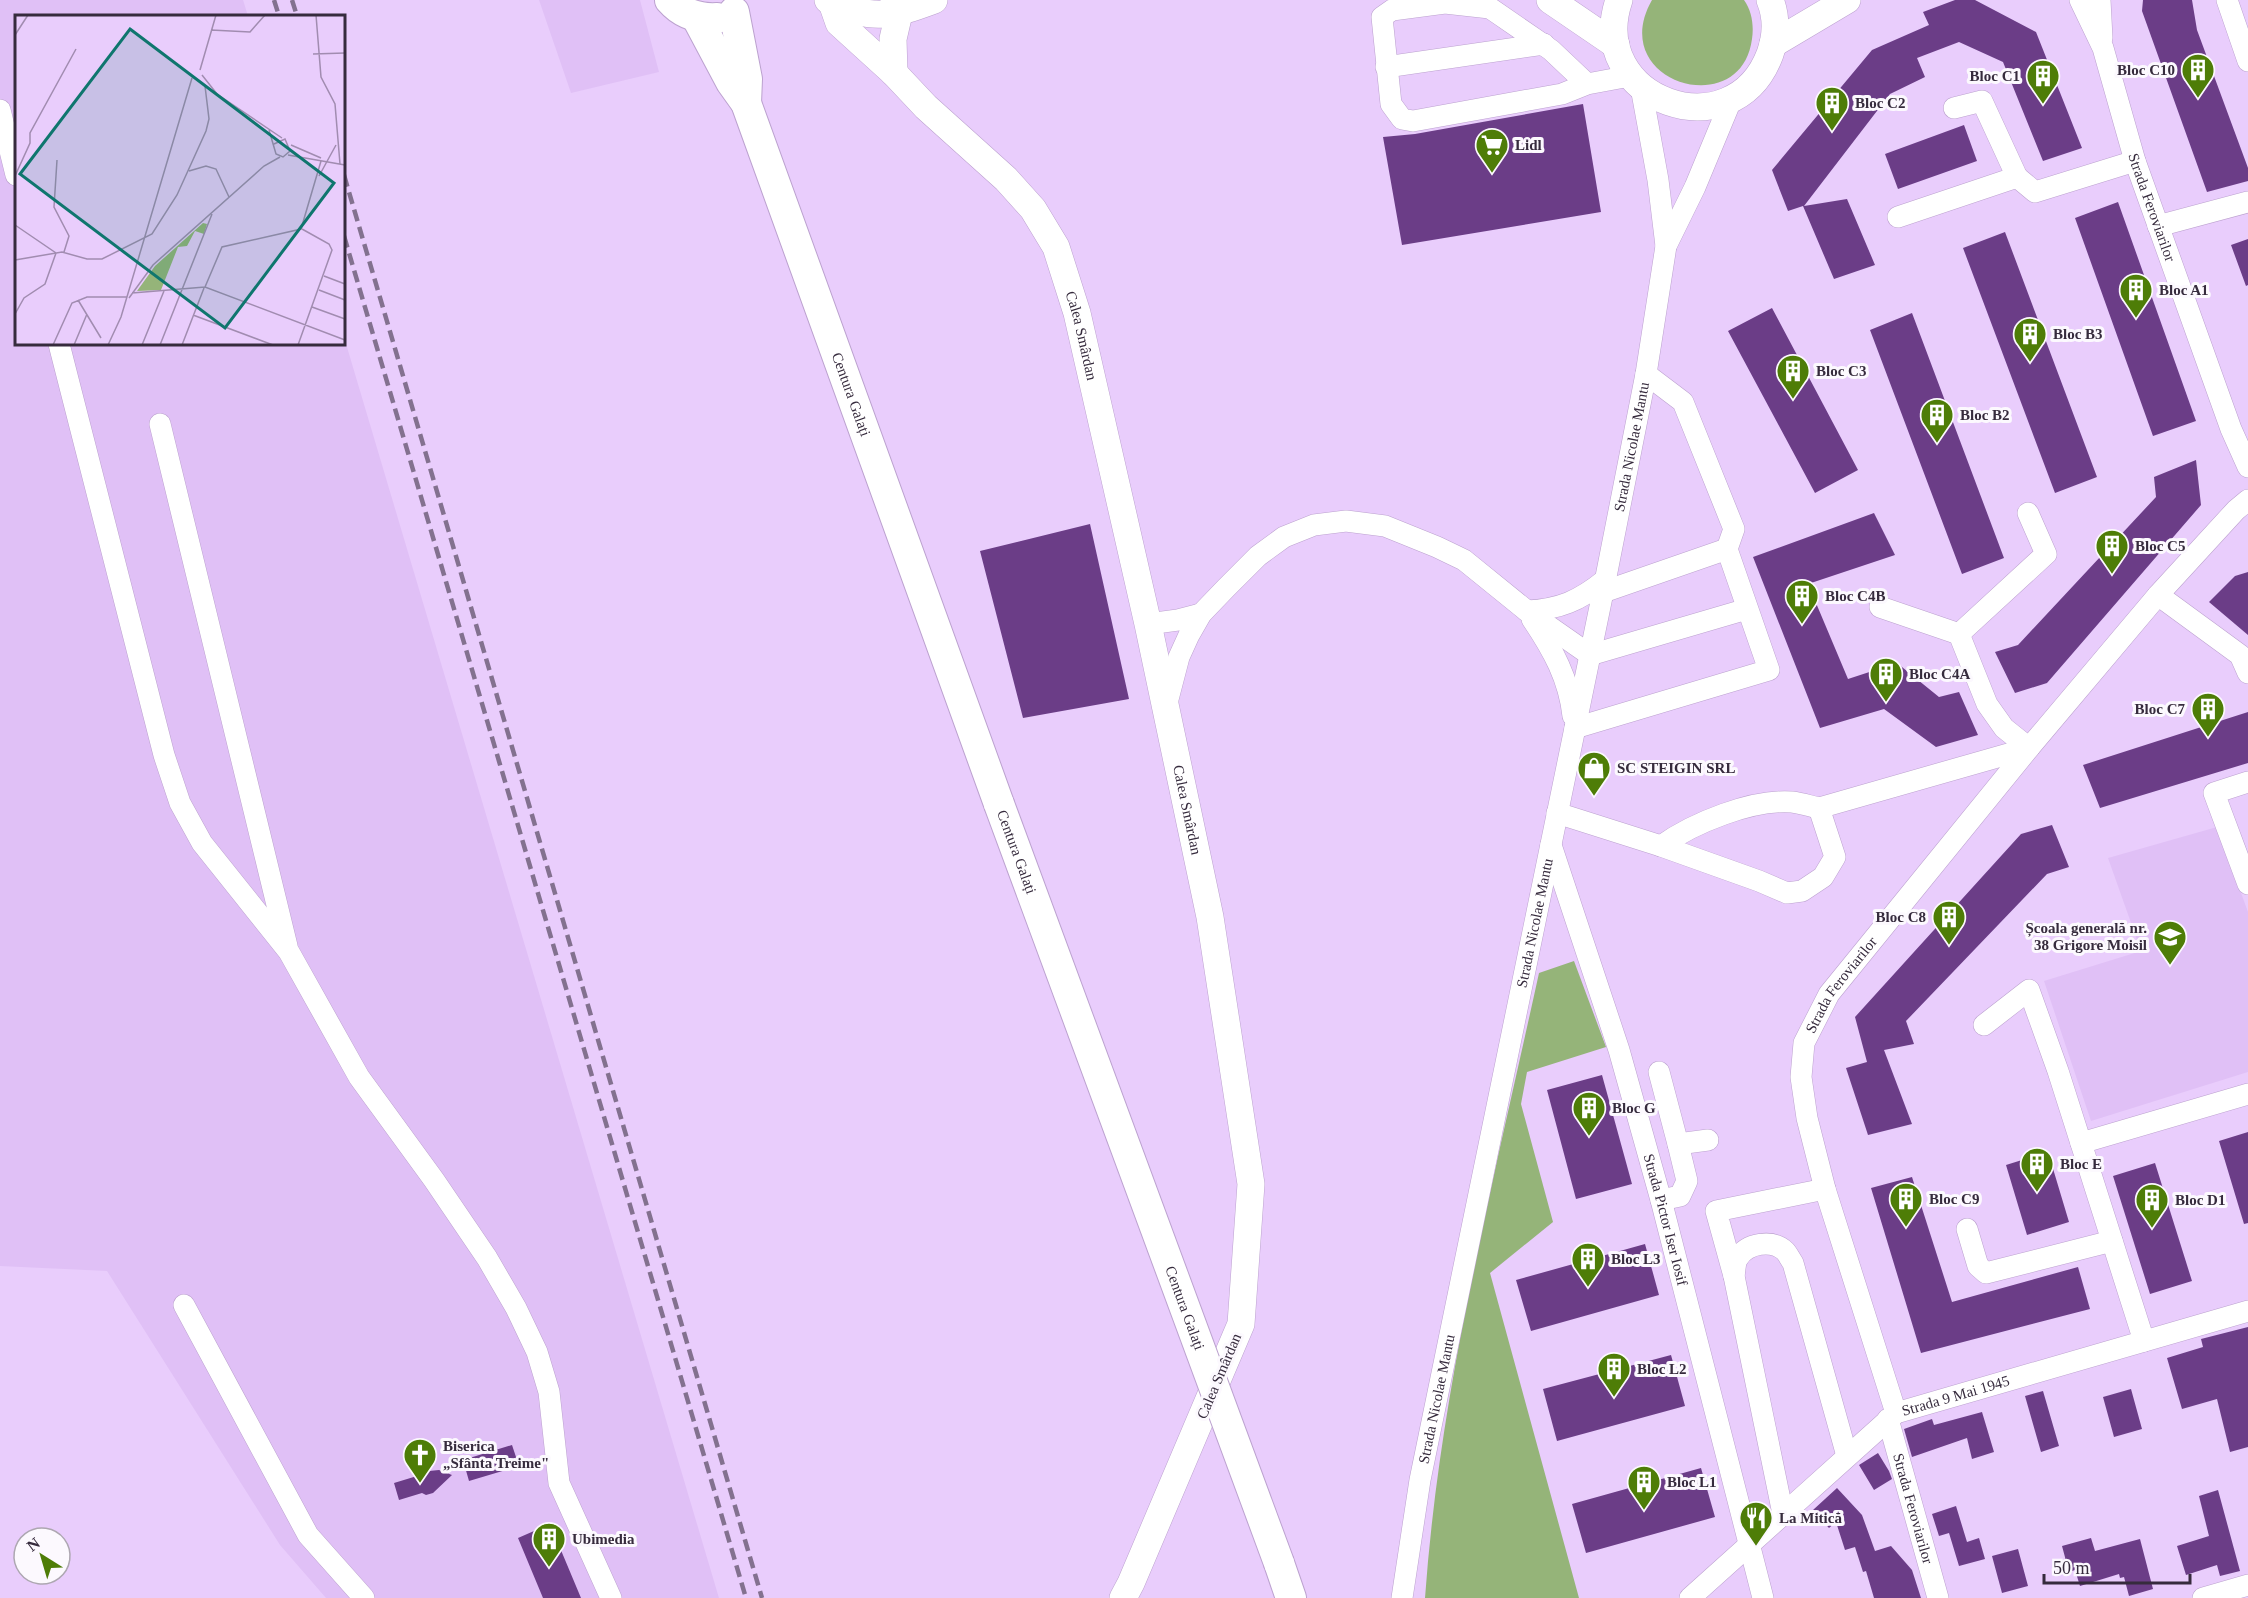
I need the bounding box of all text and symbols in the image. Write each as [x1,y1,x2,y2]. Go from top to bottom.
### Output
inset map [15,15,345,345]
building icon: Bloc C10 [2180,52,2216,99]
building icon: Bloc C1 [2025,58,2061,105]
place label: Bloc C10 [2117,62,2175,78]
place label: Bloc C1 [1970,68,2020,84]
building icon: Bloc C2 [1814,85,1850,132]
place label: Bloc C2 [1855,95,1905,111]
supermarket icon: Lidl [1474,127,1510,174]
place label: Lidl [1515,137,1542,153]
street label: Strada Feroviarilor [2125,152,2178,264]
building icon: Bloc A1 [2118,272,2154,319]
place label: Bloc A1 [2159,282,2209,298]
street label: Calea Smârdan [1062,289,1100,382]
building icon: Bloc B3 [2012,316,2048,363]
place label: Bloc B3 [2053,326,2103,342]
street label: Centura Galați [829,350,874,438]
building icon: Bloc C3 [1775,353,1811,400]
place label: Bloc C3 [1816,363,1866,379]
street label: Strada Nicolae Mantu [1611,380,1652,513]
building icon: Bloc B2 [1919,397,1955,444]
place label: Bloc B2 [1960,407,2010,423]
building icon: Bloc C5 [2094,528,2130,575]
place label: Bloc C5 [2135,538,2185,554]
building icon: Bloc C4B [1784,578,1820,625]
place label: Bloc C4B [1825,588,1885,604]
building icon: Bloc C4A [1868,656,1904,703]
place label: Bloc C4A [1909,666,1970,682]
building icon: Bloc C7 [2190,691,2226,738]
place label: Bloc C7 [2135,701,2185,717]
shop icon: SC STEIGIN SRL [1576,750,1612,797]
place label: SC STEIGIN SRL [1617,760,1735,776]
street label: Calea Smârdan [1170,764,1205,857]
street label: Centura Galați [994,808,1039,896]
street label: Strada Nicolae Mantu [1514,856,1556,989]
building icon: Bloc C8 [1931,899,1967,946]
place label: Bloc C8 [1876,909,1926,925]
school or university icon: Școala generală nr. 38 Grigore Moisil [2152,919,2188,966]
place label: Școala generală nr. 38 Grigore Moisil [2025,920,2147,953]
street label: Strada Feroviarilor [1802,934,1880,1036]
building icon: Bloc G [1571,1090,1607,1137]
place label: Bloc G [1612,1100,1656,1116]
building icon: Bloc E [2019,1146,2055,1193]
street label: Strada Pictor Iser Iosif [1640,1152,1691,1287]
place label: Bloc E [2060,1156,2102,1172]
building icon: Bloc C9 [1888,1181,1924,1228]
building icon: Bloc D1 [2134,1182,2170,1229]
place label: Bloc C9 [1929,1191,1979,1207]
place label: Bloc D1 [2175,1192,2225,1208]
building icon: Bloc L3 [1570,1241,1606,1288]
place label: Bloc L3 [1611,1251,1661,1267]
street label: Centura Galați [1162,1264,1208,1352]
street label: Calea Smârdan [1194,1330,1244,1421]
street label: Strada Nicolae Mantu [1416,1332,1458,1465]
building icon: Bloc L2 [1596,1351,1632,1398]
place label: Bloc L2 [1637,1361,1687,1377]
street label: Strada 9 Mai 1945 [1900,1373,2011,1419]
church icon: Biserica „Sfânta Treime" [402,1437,438,1484]
place label: Biserica „Sfânta Treime" [443,1438,549,1471]
street label: Strada Feroviarilor [1890,1452,1936,1566]
building icon: Bloc L1 [1626,1464,1662,1511]
place label: Bloc L1 [1667,1474,1717,1490]
restaurant icon: La Mitică [1738,1500,1774,1547]
place label: La Mitică [1779,1510,1842,1526]
building icon: Ubimedia [531,1521,567,1568]
north arrow [12,1526,72,1586]
place label: Ubimedia [572,1531,635,1547]
text: N [24,1534,43,1555]
scale bar [2044,1547,2190,1585]
text: 50 m [2053,1558,2090,1578]

